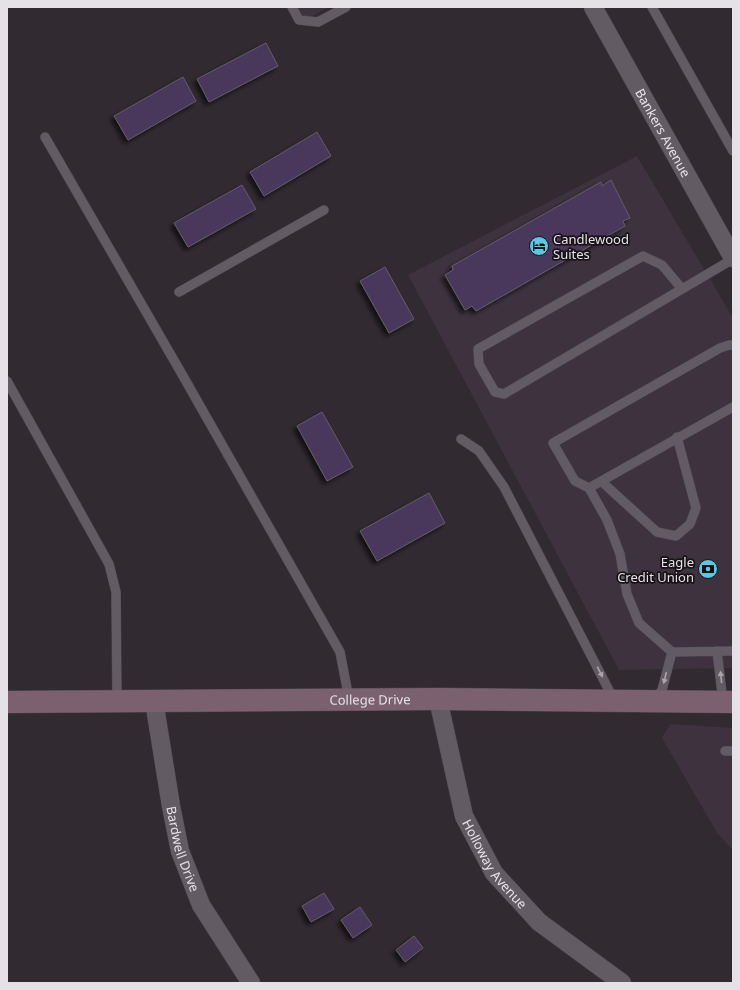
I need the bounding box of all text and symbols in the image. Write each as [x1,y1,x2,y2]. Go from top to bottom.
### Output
street label: Bankers Avenue [631,85,695,180]
place label: Candlewood Suites [553,230,629,263]
hotel icon: Candlewood Suites [528,235,550,257]
place label: Eagle Credit Union [617,553,694,586]
bank icon: Eagle Credit Union [697,558,719,580]
one-way arrow [596,666,603,678]
one-way arrow [717,670,724,683]
one-way arrow [662,672,668,684]
street label: College Drive [329,690,411,709]
street label: Bardwell Drive [162,805,204,894]
street label: Holloway Avenue [458,816,531,912]

